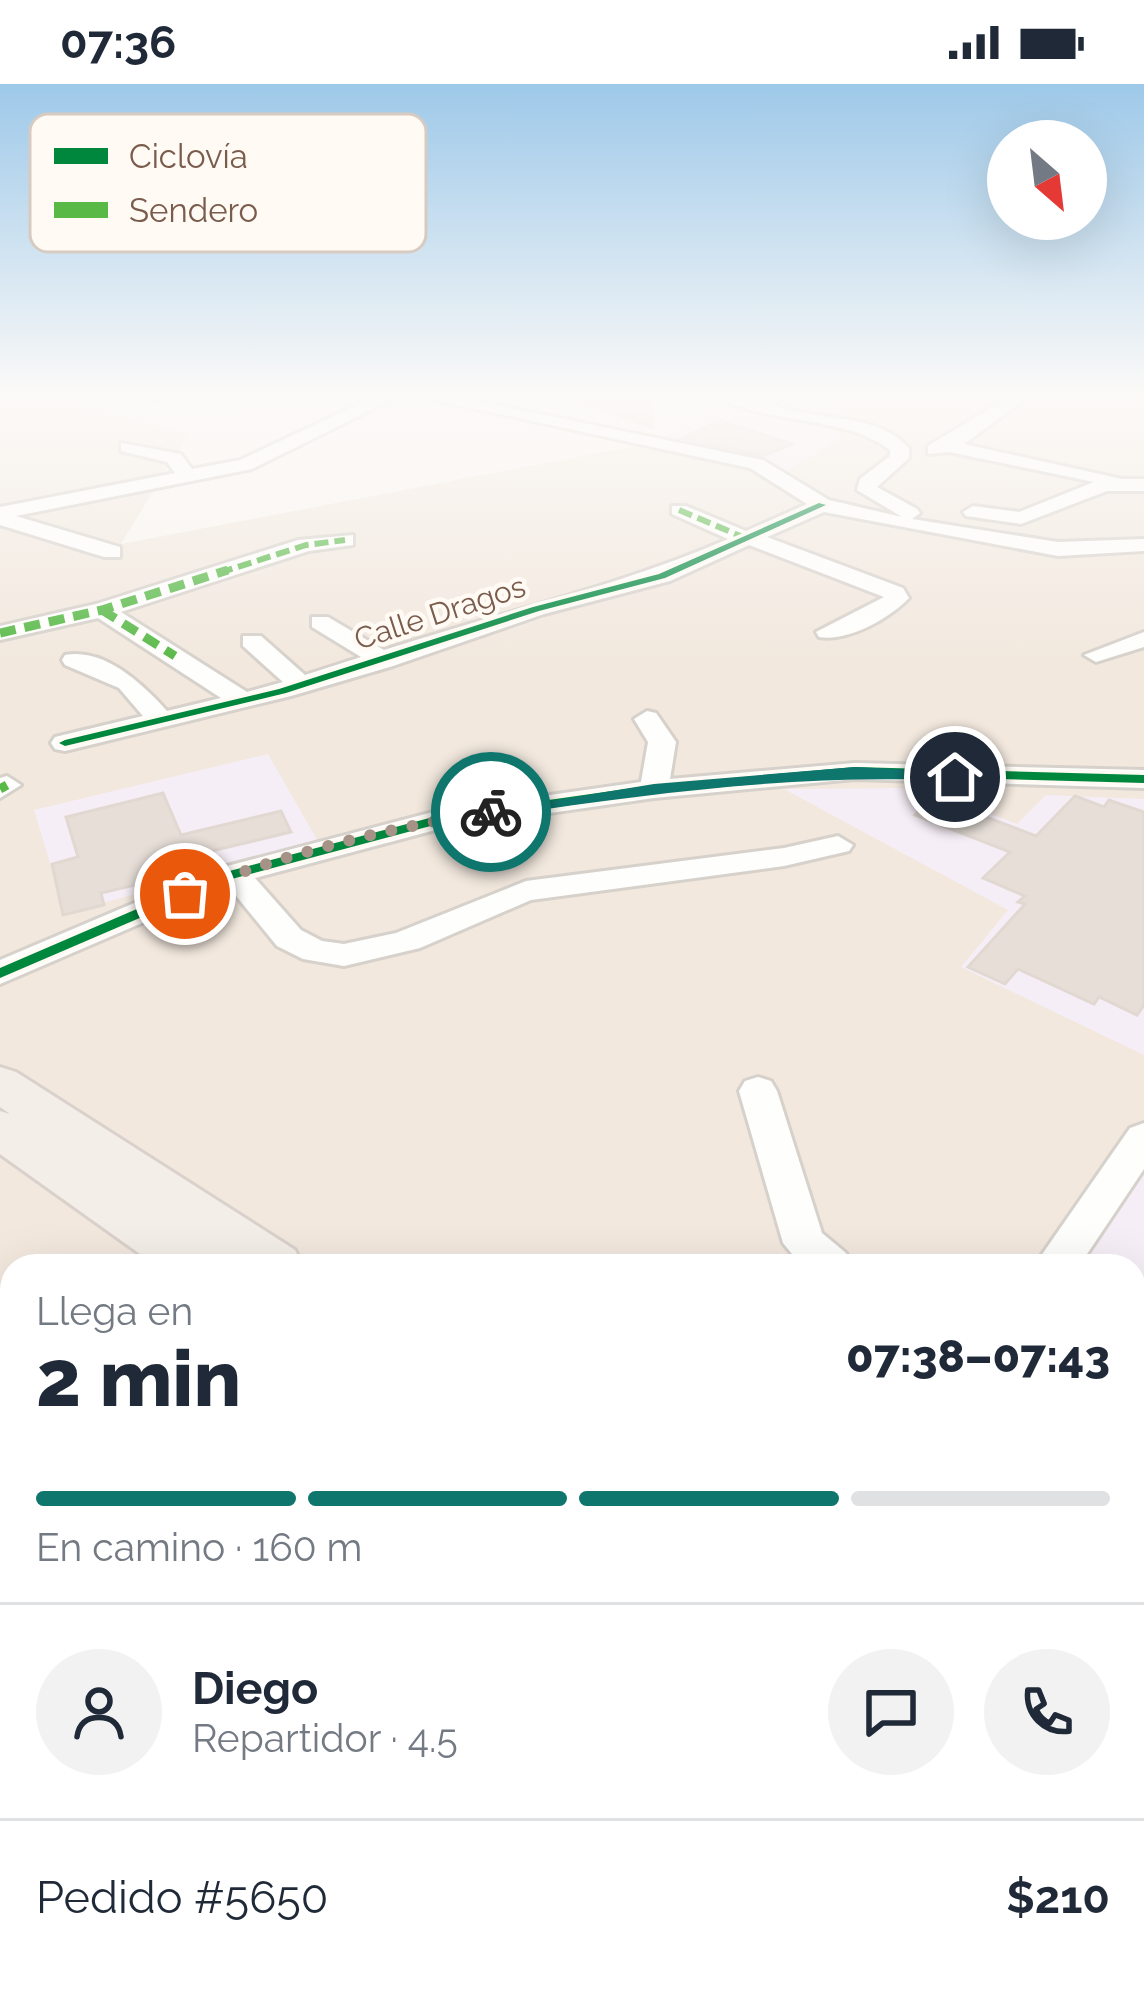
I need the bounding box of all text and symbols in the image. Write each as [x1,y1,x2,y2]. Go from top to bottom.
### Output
text: 07:36 [60,16,176,69]
legend [30,114,426,252]
north arrow [987,120,1107,240]
map controls [987,120,1107,240]
text: Ciclovía [129,137,248,176]
text: Sendero [129,191,258,230]
street label: Calle Dragos [350,568,530,657]
pin [904,726,1006,828]
icon: home [922,744,988,810]
courier [431,752,551,872]
icon: bike [458,779,524,845]
pin [134,843,236,945]
icon: bag [152,861,218,927]
text: Llega en [36,1288,193,1334]
text: 07:38–07:43 [846,1330,1110,1383]
text: 2 min [36,1333,241,1424]
text: En camino · 160 m [36,1524,362,1570]
button: person [36,1649,162,1775]
button: chat [828,1649,954,1775]
button: phone [984,1649,1110,1775]
text: Diego [192,1662,318,1715]
text: Repartidor · 4.5 [192,1715,458,1761]
text: Pedido #5650 [36,1871,328,1924]
text: $210 [1006,1871,1110,1924]

